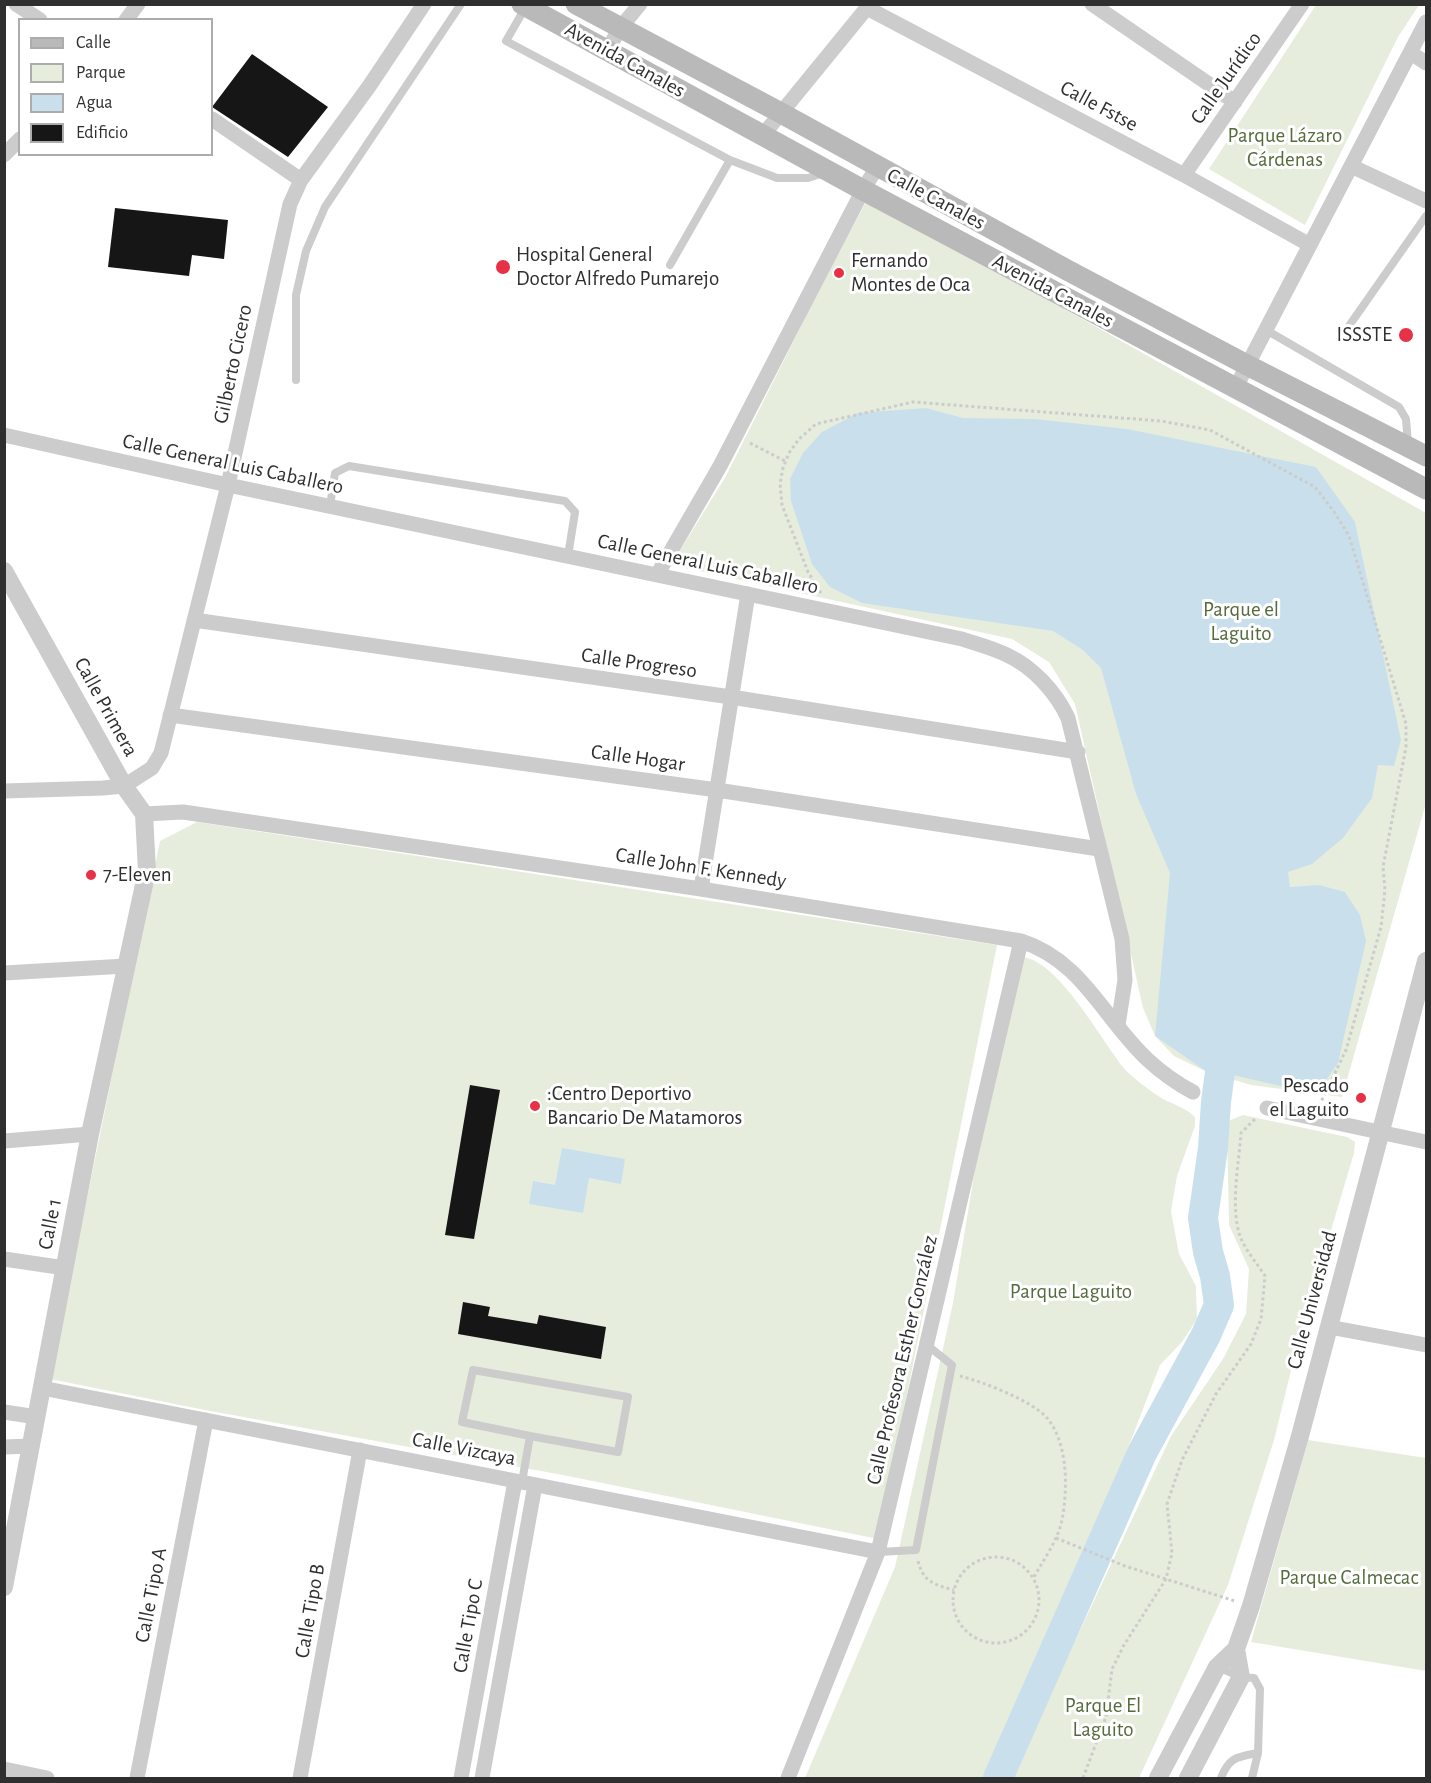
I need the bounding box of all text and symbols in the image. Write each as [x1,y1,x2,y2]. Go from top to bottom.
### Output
street label: Avenida Canales [560,17,690,103]
legend [18,18,213,156]
street label: Calle Jurídico [1185,27,1267,129]
text: Calle [76,34,111,52]
text: Parque [76,64,125,82]
street label: Calle Fstse [1056,75,1142,137]
text: Agua [76,94,113,112]
park label: Parque Lázaro Cárdenas [1228,123,1342,173]
text: Edificio [76,124,128,142]
street label: Calle Canales [883,163,989,235]
place label: Hospital General Doctor Alfredo Pumarejo [516,242,719,292]
place label: Fernando Montes de Oca [851,248,970,298]
street label: Avenida Canales [988,249,1118,333]
marker: Hospital General Doctor Alfredo Pumarejo [494,258,512,276]
marker: Fernando Montes de Oca [832,266,846,280]
street label: Gilberto Cicero [208,302,258,426]
place label: ISSSTE [1337,322,1392,348]
marker: ISSSTE [1397,326,1415,344]
street label: Calle General Luis Caballero [120,428,346,500]
street label: Calle General Luis Caballero [595,528,821,600]
park label: Parque el Laguito [1203,597,1279,647]
street label: Calle Progreso [580,642,698,684]
street label: Calle Primera [68,653,144,761]
street label: Calle Hogar [589,739,687,777]
street label: Calle John F. Kennedy [614,842,788,894]
place label: 7-Eleven [103,862,172,888]
marker: 7-Eleven [84,868,98,882]
place label: Pescado el Laguito [1269,1073,1349,1123]
place label: :Centro Deportivo Bancario De Matamoros [547,1081,742,1131]
marker: Pescado el Laguito [1354,1091,1368,1105]
marker: :Centro Deportivo Bancario De Matamoros [528,1099,542,1113]
street label: Calle 1 [33,1196,67,1252]
street label: Calle Universidad [1281,1228,1343,1372]
street label: Calle Profesora Esther González [861,1233,943,1487]
park label: Parque Laguito [1010,1279,1132,1305]
street label: Calle Vizcaya [410,1427,518,1471]
street label: Calle Tipo A [129,1545,173,1645]
street label: Calle Tipo B [289,1562,331,1660]
park label: Parque Calmecac [1279,1565,1419,1591]
street label: Calle Tipo C [447,1577,489,1675]
park label: Parque El Laguito [1065,1693,1141,1743]

